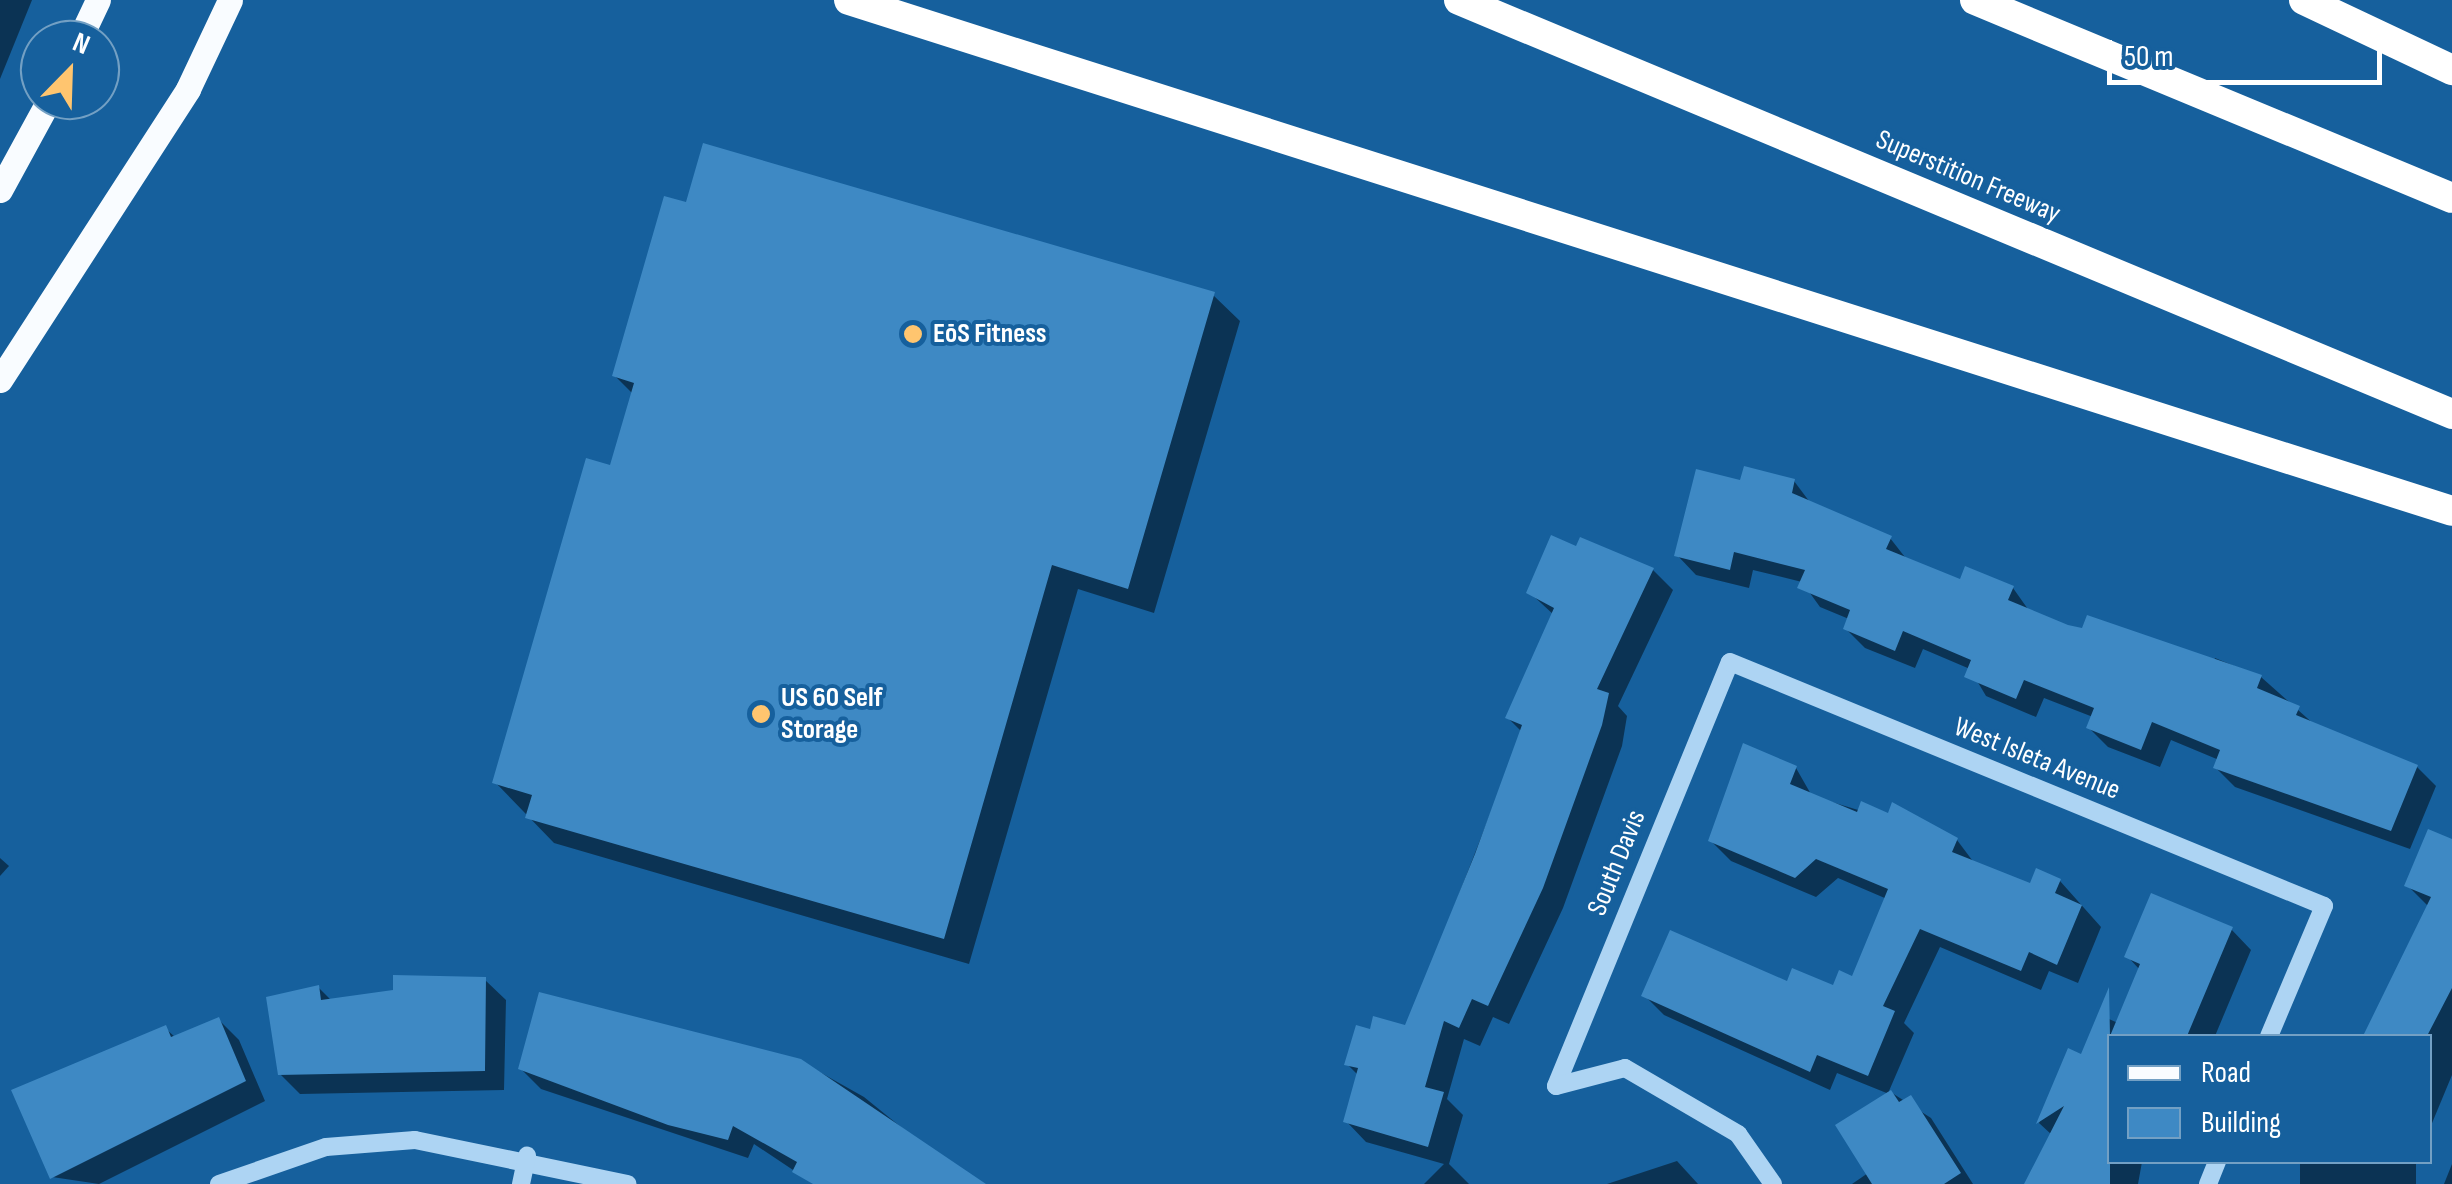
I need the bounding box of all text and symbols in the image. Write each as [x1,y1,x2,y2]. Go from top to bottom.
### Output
north arrow [20,20,120,120]
scale bar [2112,20,2387,82]
text: N [68,26,94,62]
text: 50 m [2124,39,2173,75]
street label: Superstition Freeway [1871,123,2065,231]
place label: EōS Fitness [933,317,1047,351]
marker: EōS Fitness [902,323,924,345]
place label: US 60 Self Storage [781,681,882,747]
marker: US 60 Self Storage [750,703,772,725]
street label: West Isleta Avenue [1949,710,2125,808]
street label: South Davis [1581,805,1653,921]
legend [2107,1034,2432,1164]
text: Road [2201,1055,2251,1091]
text: Building [2201,1105,2281,1141]

